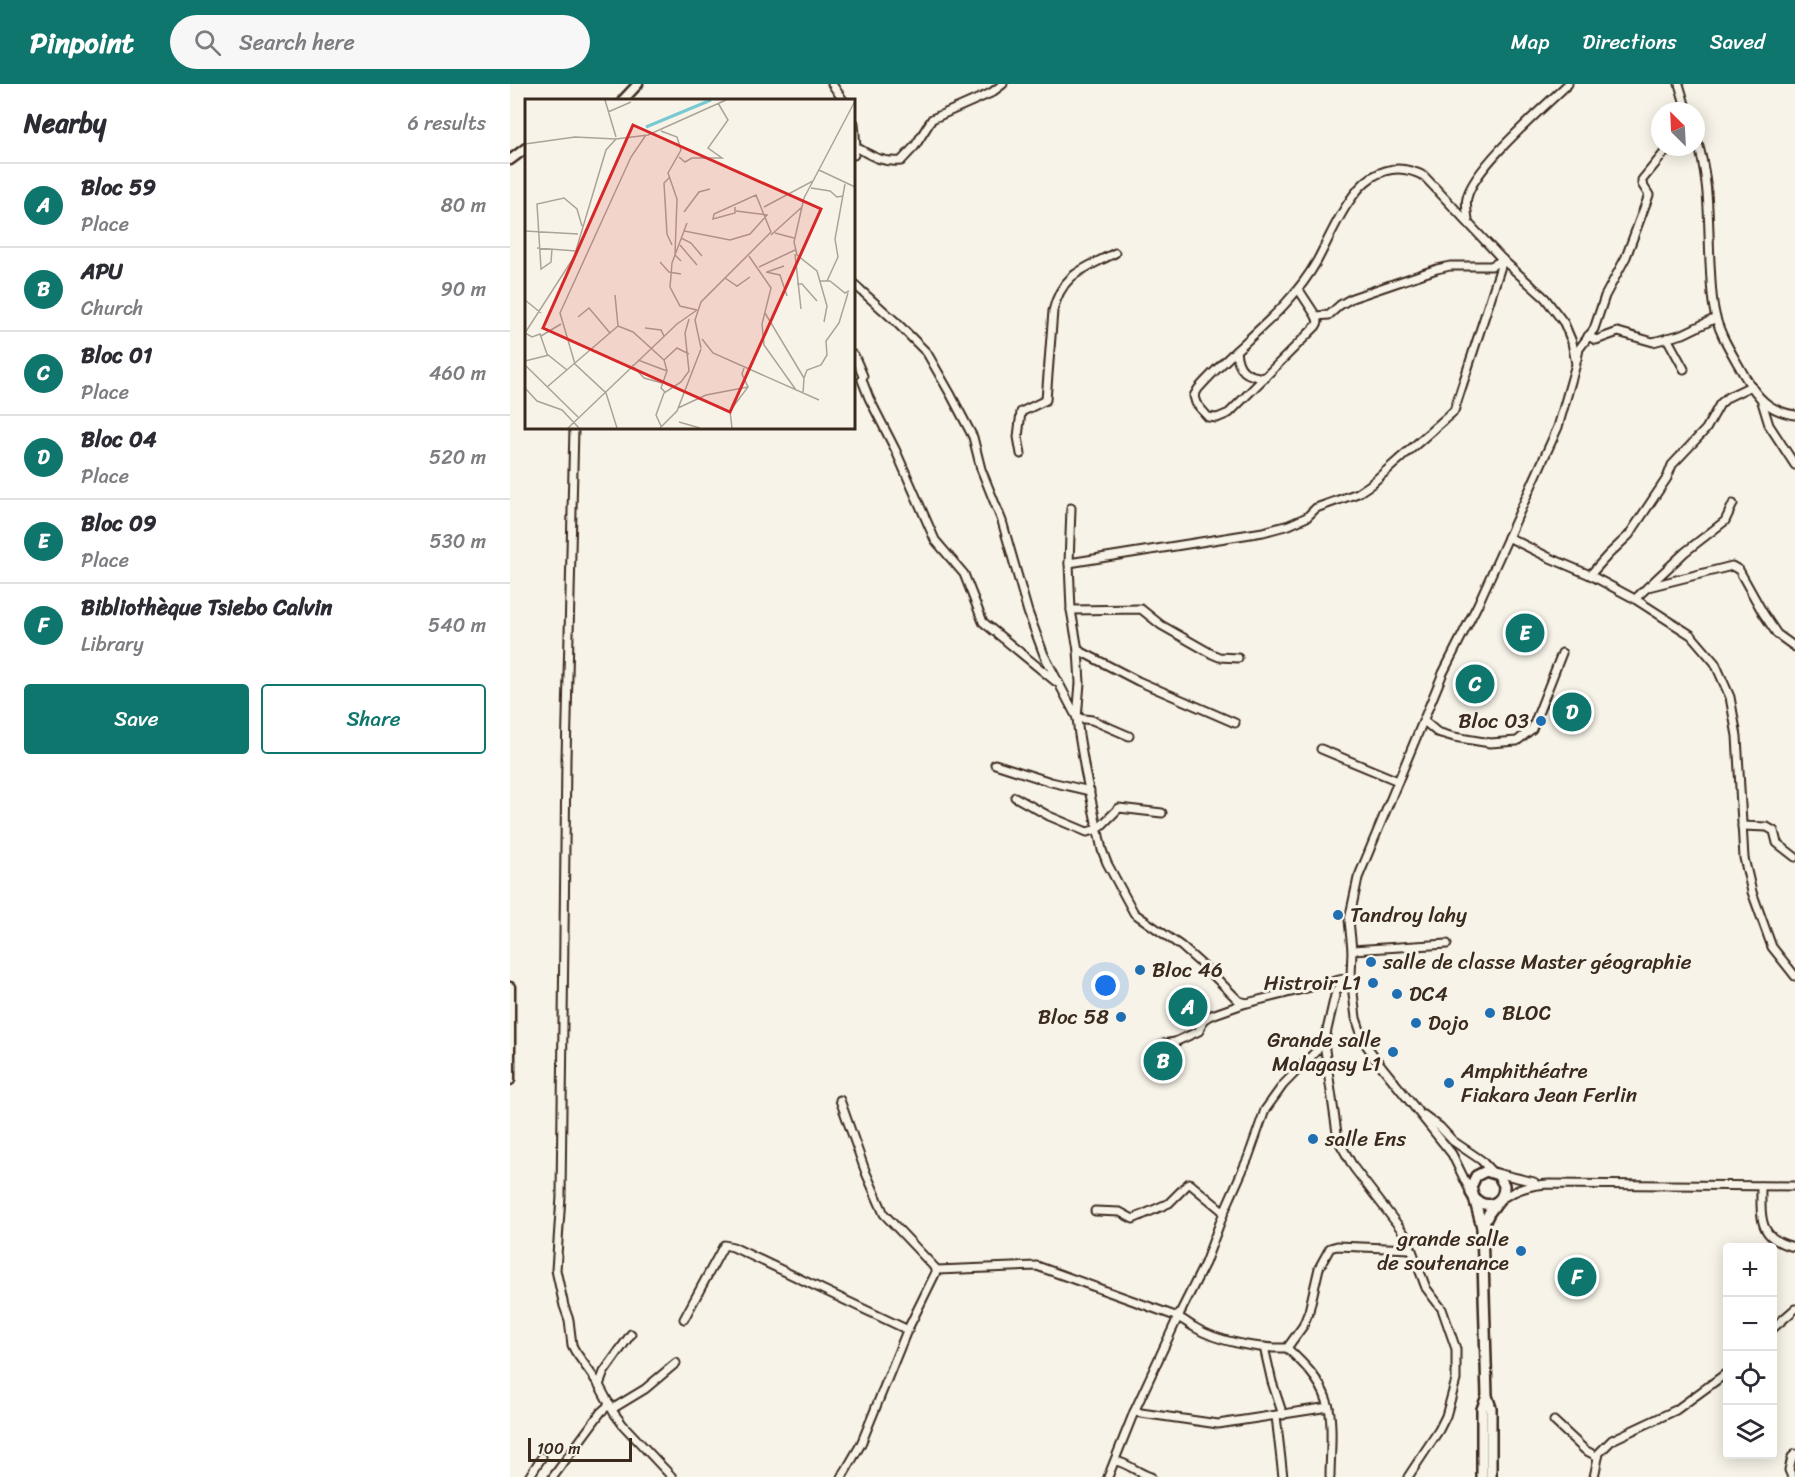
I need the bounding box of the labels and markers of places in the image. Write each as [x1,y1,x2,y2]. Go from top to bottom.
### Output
pin: E [1506,610,1544,656]
pin: C [1456,662,1494,706]
pin: D [1552,690,1592,734]
place label: Bloc 03 [1458,702,1529,740]
marker: Bloc 03 [1534,714,1548,728]
place label: Tandroy lahy [1350,896,1467,934]
marker: Tandroy lahy [1331,908,1345,922]
place label: salle de classe Master géographie [1382,943,1692,981]
place label: Bloc 46 [1152,951,1223,989]
marker: salle de classe Master géographie [1364,955,1378,969]
marker: Bloc 46 [1133,963,1147,977]
place label: Histroir L1 [1264,964,1361,1002]
place label: DC4 [1409,975,1448,1013]
marker: Histroir L1 [1366,976,1380,990]
pin: A [1168,984,1208,1030]
marker: DC4 [1390,987,1404,1001]
place label: BLOC [1502,994,1552,1032]
place label: Bloc 58 [1038,998,1109,1036]
place label: Dojo [1428,1004,1469,1042]
marker: BLOC [1483,1006,1497,1020]
marker: Bloc 58 [1114,1010,1128,1024]
marker: Dojo [1409,1016,1423,1030]
place label: Grande salle Malagasy L1 [1267,1021,1381,1083]
pin: B [1144,1038,1182,1084]
marker: Grande salle Malagasy L1 [1386,1045,1400,1059]
place label: Amphithéatre Fiakara Jean Ferlin [1460,1052,1637,1114]
marker: Amphithéatre Fiakara Jean Ferlin [1442,1076,1456,1090]
place label: salle Ens [1324,1120,1406,1158]
marker: salle Ens [1306,1132,1320,1146]
place label: grande salle de soutenance [1377,1220,1509,1282]
marker: grande salle de soutenance [1514,1244,1528,1258]
pin: F [1558,1254,1596,1300]

